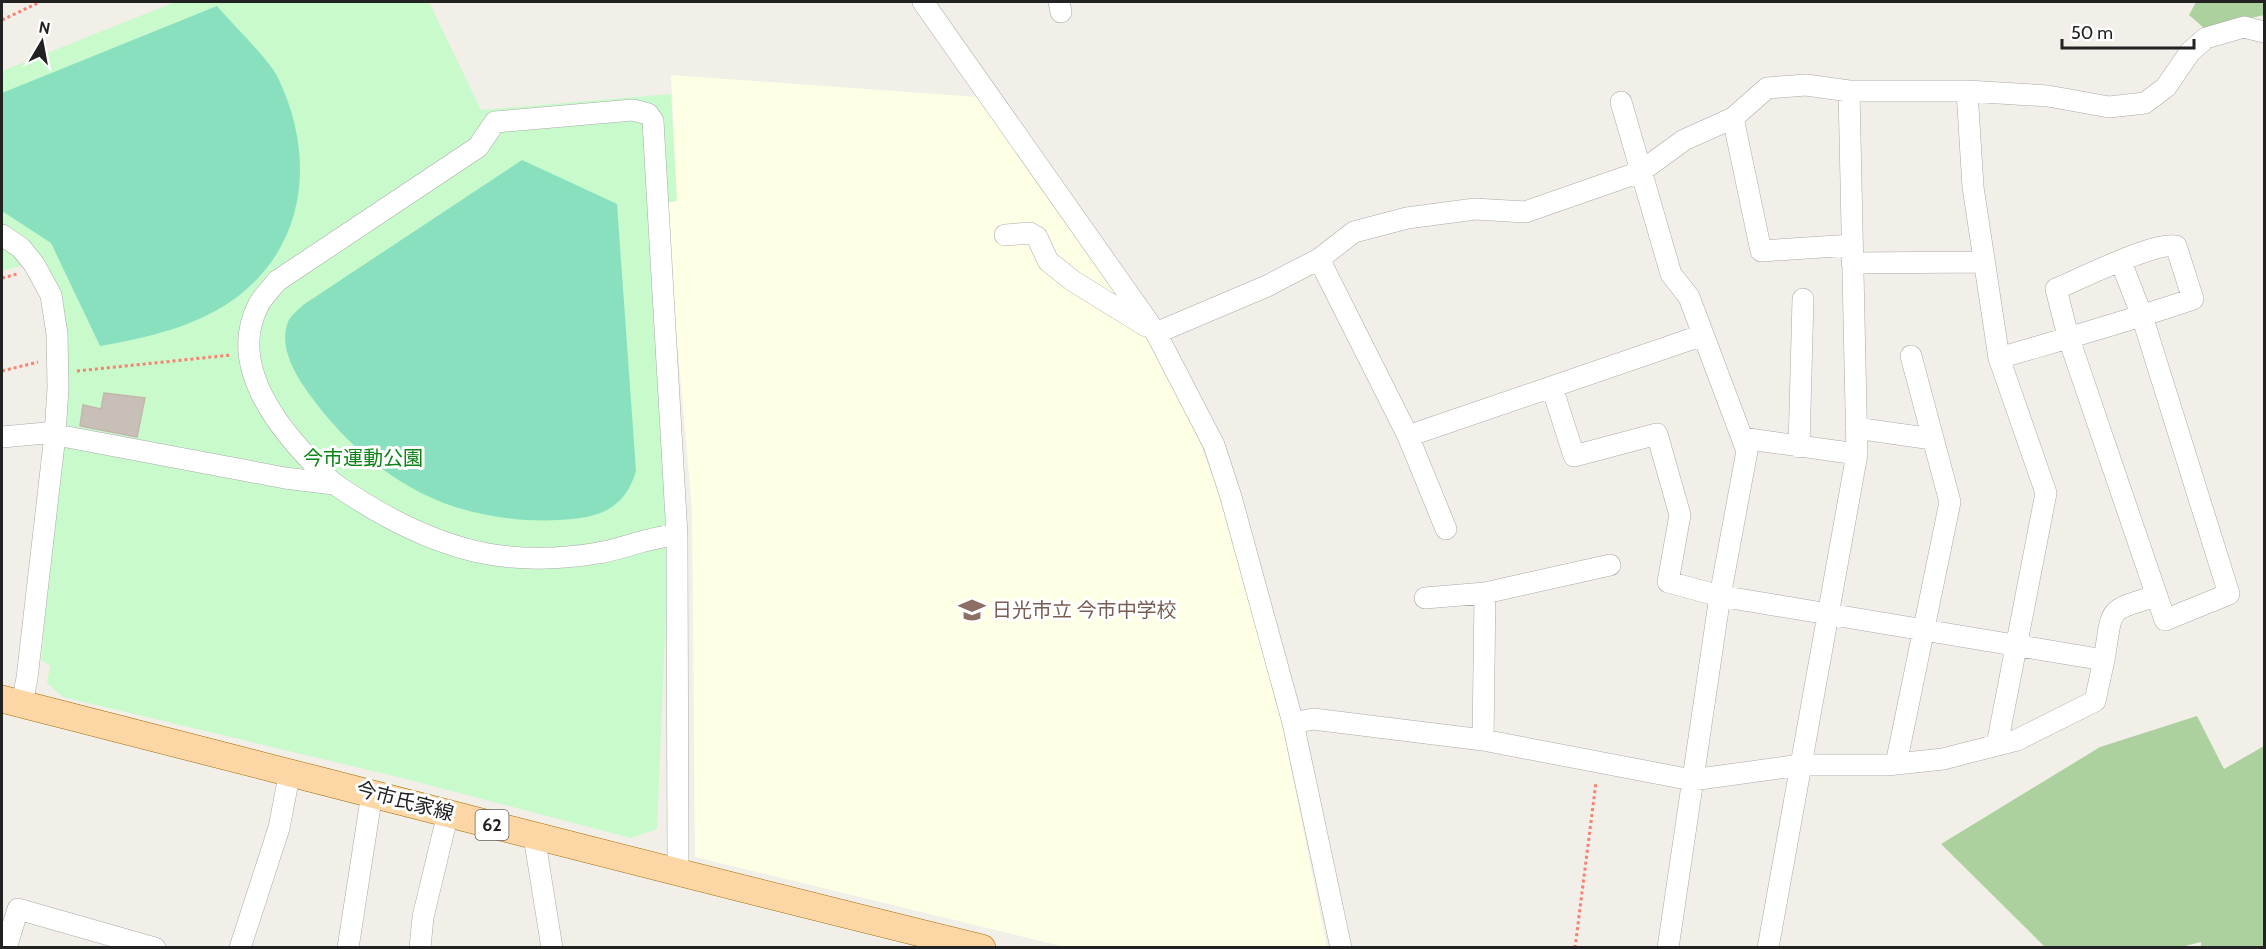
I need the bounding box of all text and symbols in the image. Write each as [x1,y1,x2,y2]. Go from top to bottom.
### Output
north arrow [12,12,72,72]
scale bar [2062,12,2194,50]
text: N [37,17,52,38]
text: 50 m [2071,22,2113,44]
park label: 今市運動公園 [303,446,423,470]
school or university icon: 日光市立 今市中学校 [957,595,987,625]
place label: 日光市立 今市中学校 [992,598,1177,622]
street label: 今市氏家線 [354,776,456,826]
road number: 62 [476,810,508,840]

